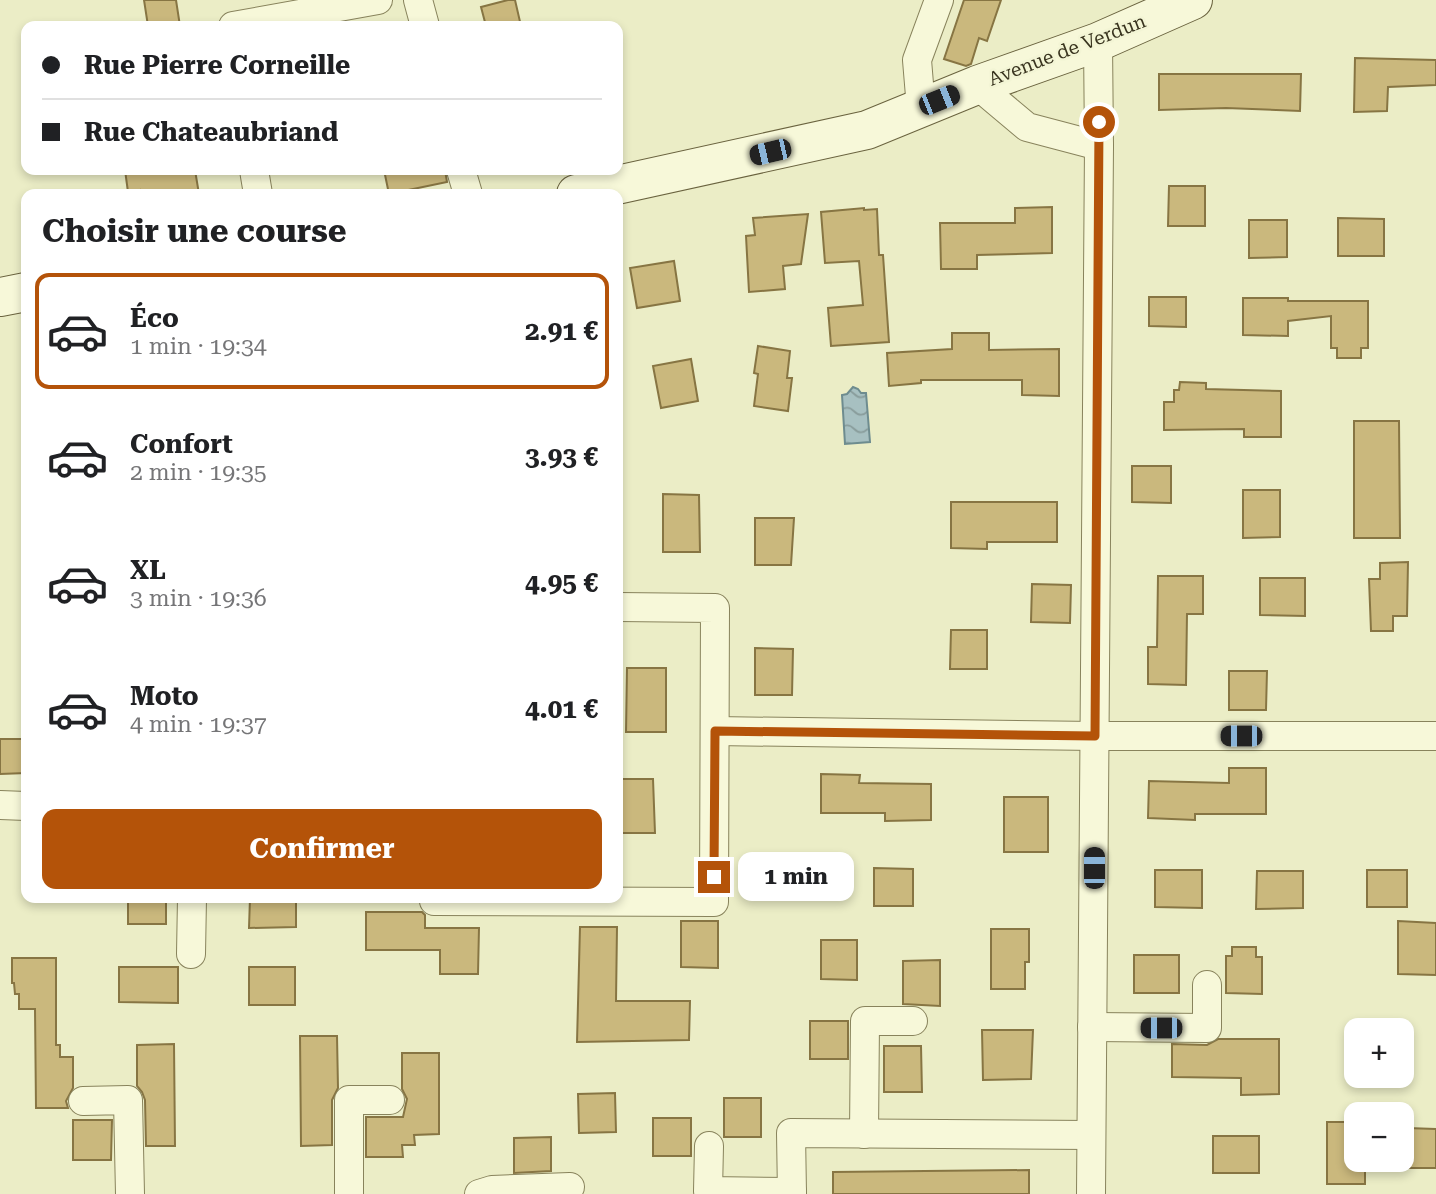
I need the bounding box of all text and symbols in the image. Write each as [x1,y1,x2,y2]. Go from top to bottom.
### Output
street label: Avenue de Verdun [985,9,1149,91]
text: Rue Pierre Corneille [84,50,350,80]
car [916,82,963,118]
route start [1083,106,1115,138]
text: Rue Chateaubriand [84,117,338,147]
car [748,137,793,167]
text: Choisir une course [42,212,346,250]
icon: car [46,300,109,363]
text: Éco [130,303,179,333]
text: 2.91 € [525,316,598,346]
text: 1 min · 19:34 [130,333,267,360]
icon: car [46,426,109,489]
text: Confort [130,429,233,459]
text: 3.93 € [525,442,598,472]
text: 2 min · 19:35 [130,459,267,486]
icon: car [46,552,109,615]
text: XL [130,555,166,585]
text: 4.95 € [525,568,598,598]
text: 3 min · 19:36 [130,585,267,612]
icon: car [46,678,109,741]
text: Moto [130,681,199,711]
text: 4.01 € [525,694,598,724]
text: 4 min · 19:37 [130,711,267,738]
car [1221,726,1263,747]
button: Confirmer [42,809,602,889]
car [1084,847,1105,889]
callout: 1 min [738,852,854,902]
route end [698,861,730,893]
text: 1 min [764,863,828,890]
car [1141,1018,1183,1039]
map controls [1344,1018,1414,1172]
button: + [1344,1018,1414,1088]
button: − [1344,1102,1414,1172]

